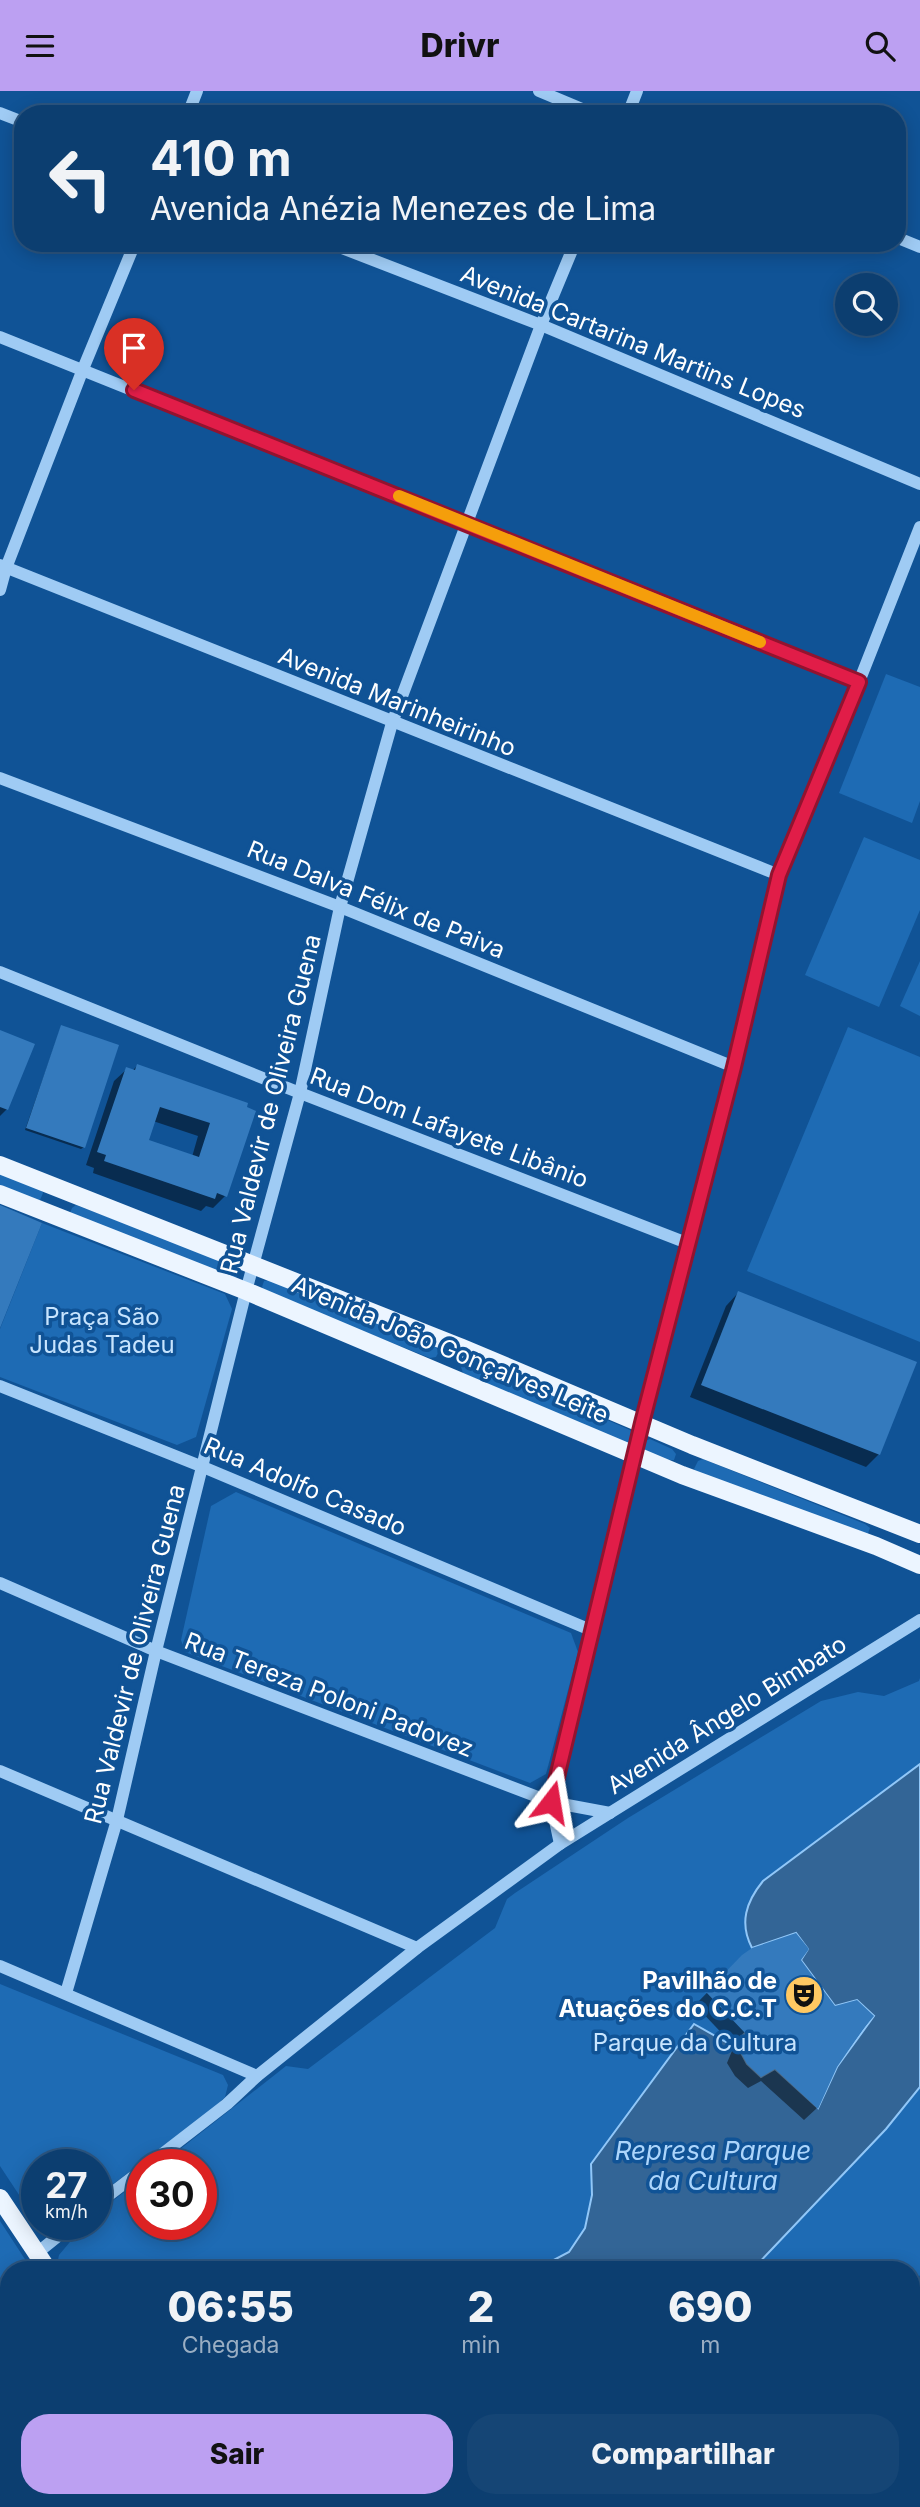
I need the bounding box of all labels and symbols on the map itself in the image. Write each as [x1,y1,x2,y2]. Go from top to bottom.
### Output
street label: Avenida Cartarina Martins Lopes [456,259,810,424]
pin [104,318,164,390]
street label: Avenida Marinheirinho [274,641,520,762]
street label: Rua Dalva Félix de Paiva [243,834,509,965]
street label: Rua Valdevir de Oliveira Guena [214,931,327,1277]
street label: Rua Dom Lafayete Libânio [306,1061,592,1194]
street label: Avenida João Gonçalves Leite [288,1270,613,1430]
park label: Praça São Judas Tadeu [29,1302,175,1359]
street label: Rua Adolfo Casado [200,1431,411,1542]
street label: Rua Valdevir de Oliveira Guena [78,1481,191,1827]
street label: Rua Tereza Poloni Padovez [181,1626,478,1763]
street label: Avenida Ângelo Bimbato [601,1628,852,1800]
position arrow [514,1765,588,1839]
place label: Pavilhão de Atuações do C.C.T [559,1966,777,2023]
theatre icon: Pavilhão de Atuações do C.C.T [783,1974,825,2016]
park label: Parque da Cultura [593,2028,797,2057]
water label: Represa Parque da Cultura [615,2135,811,2196]
speed limit sign: 30 [126,2149,217,2240]

